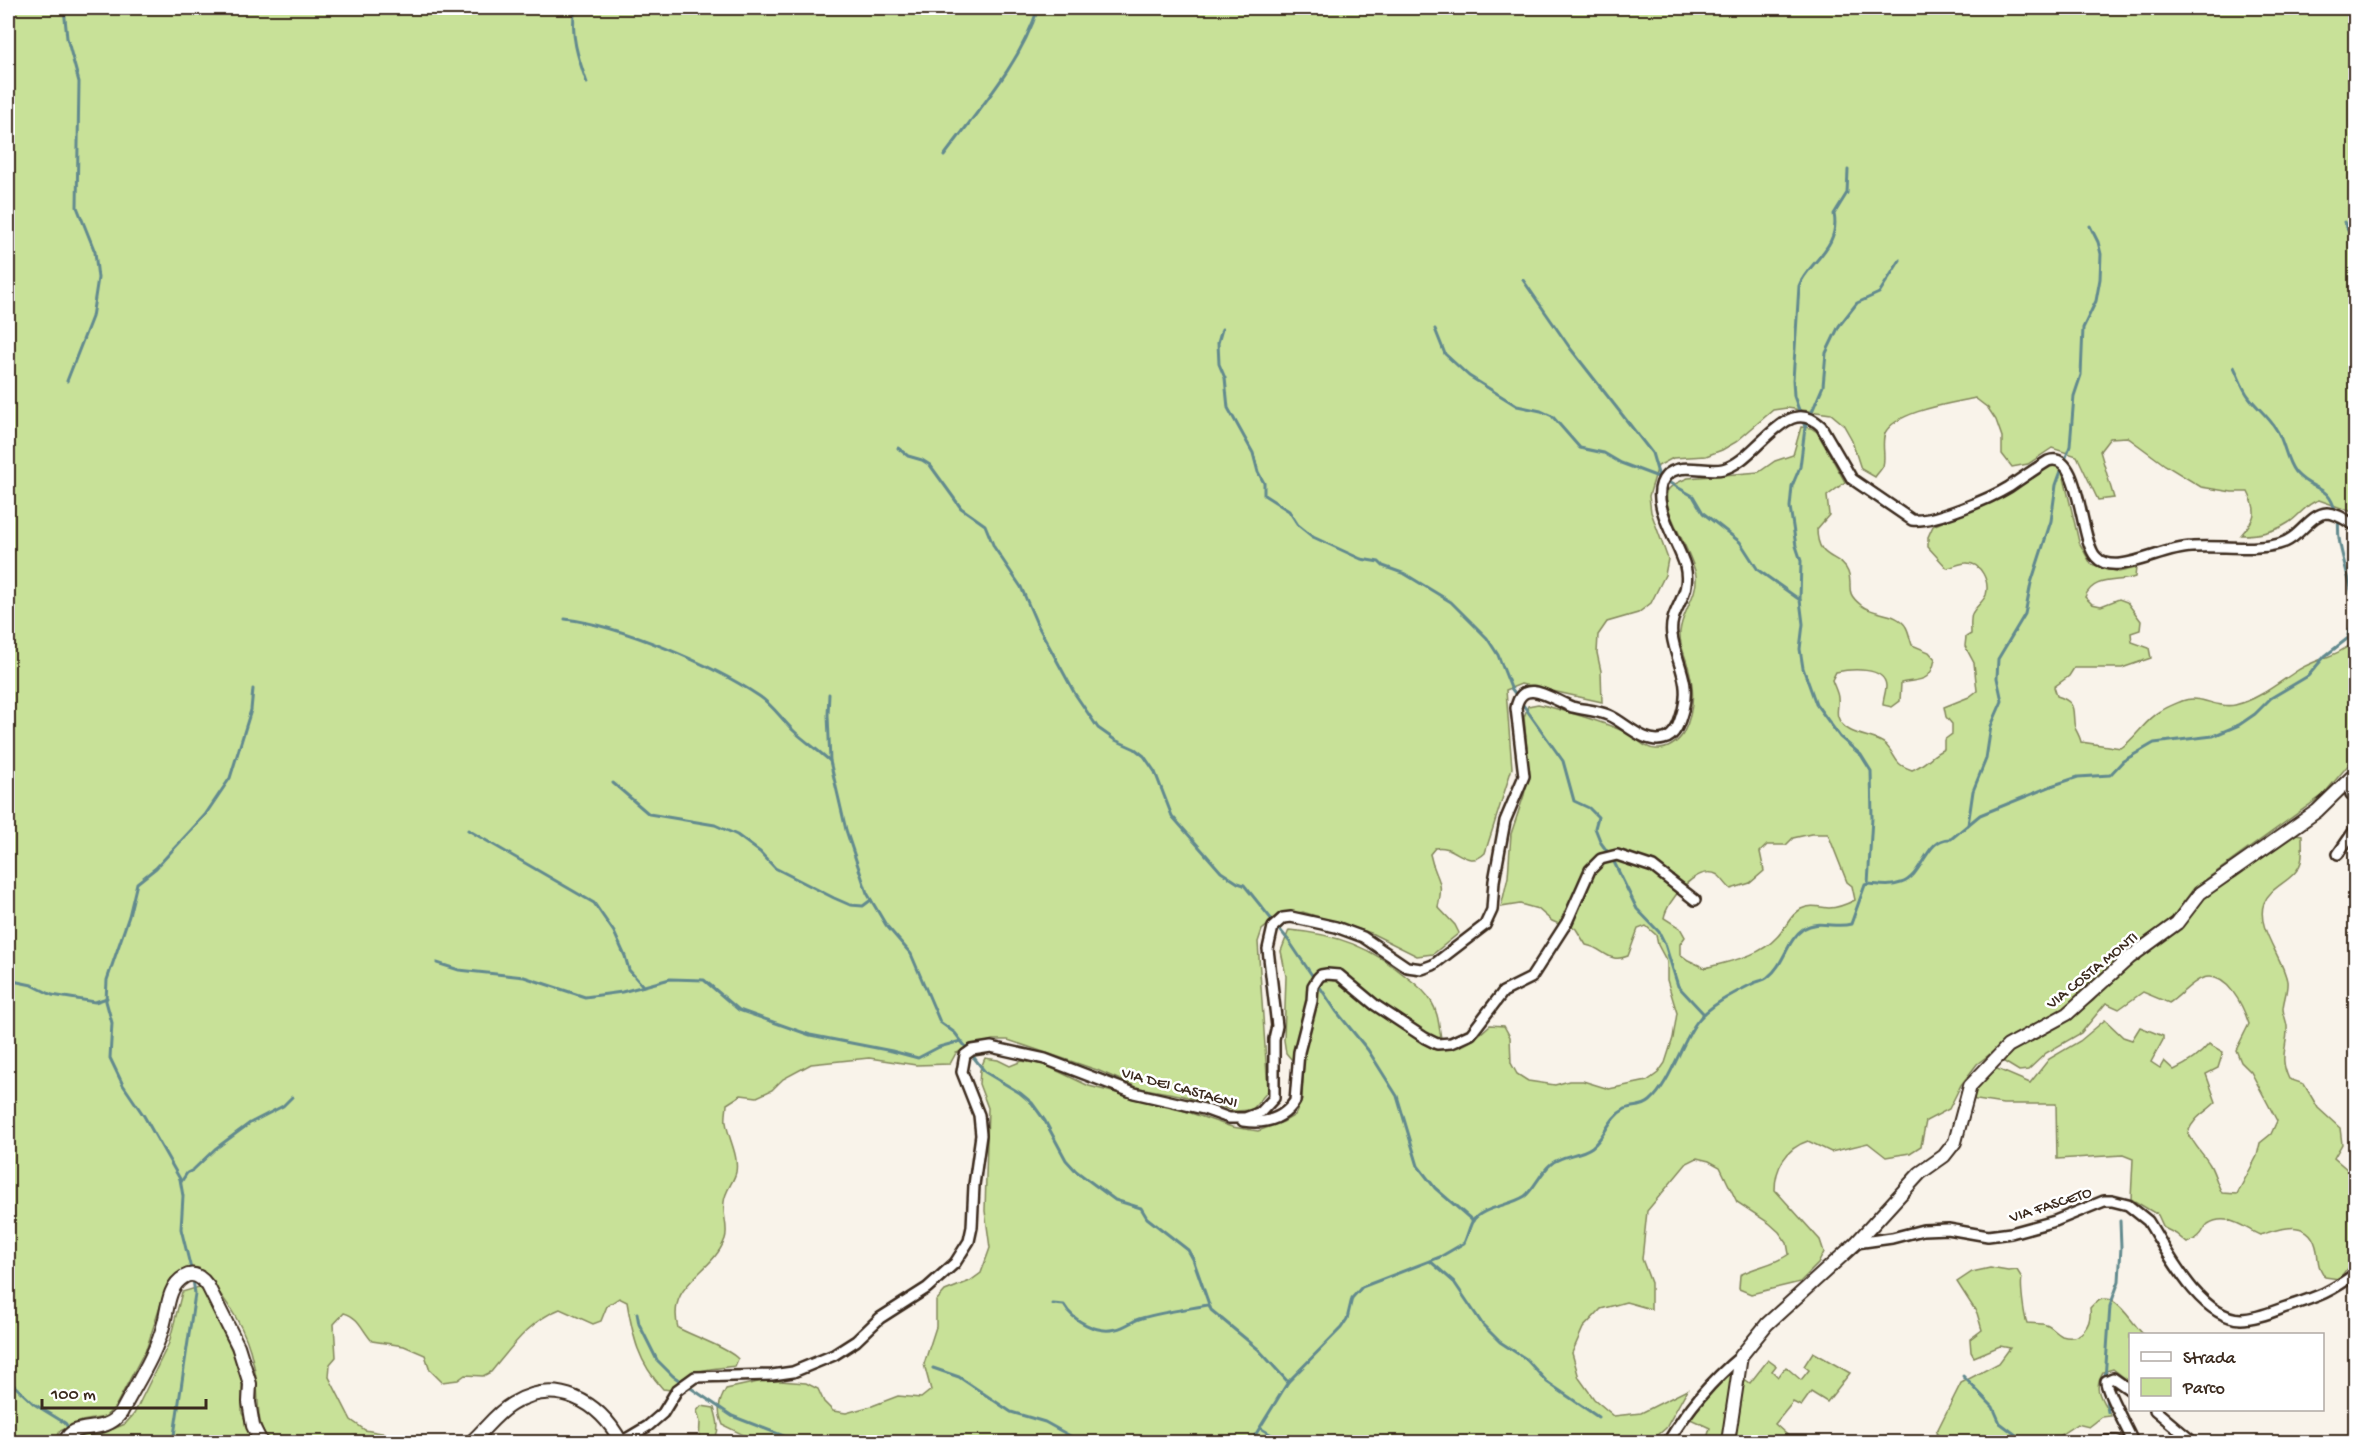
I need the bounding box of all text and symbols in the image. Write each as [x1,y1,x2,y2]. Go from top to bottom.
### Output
street label: VIA COSTA MONTI [2043,929,2143,1015]
street label: VIA DEI CASTAGNI [1118,1064,1239,1114]
street label: VIA FASCETO [2007,1184,2095,1229]
legend [2129,1333,2324,1411]
text: Strada [2183,1349,2237,1370]
scale bar [42,1372,206,1410]
text: Parco [2182,1379,2225,1400]
text: 100 m [50,1385,96,1406]

